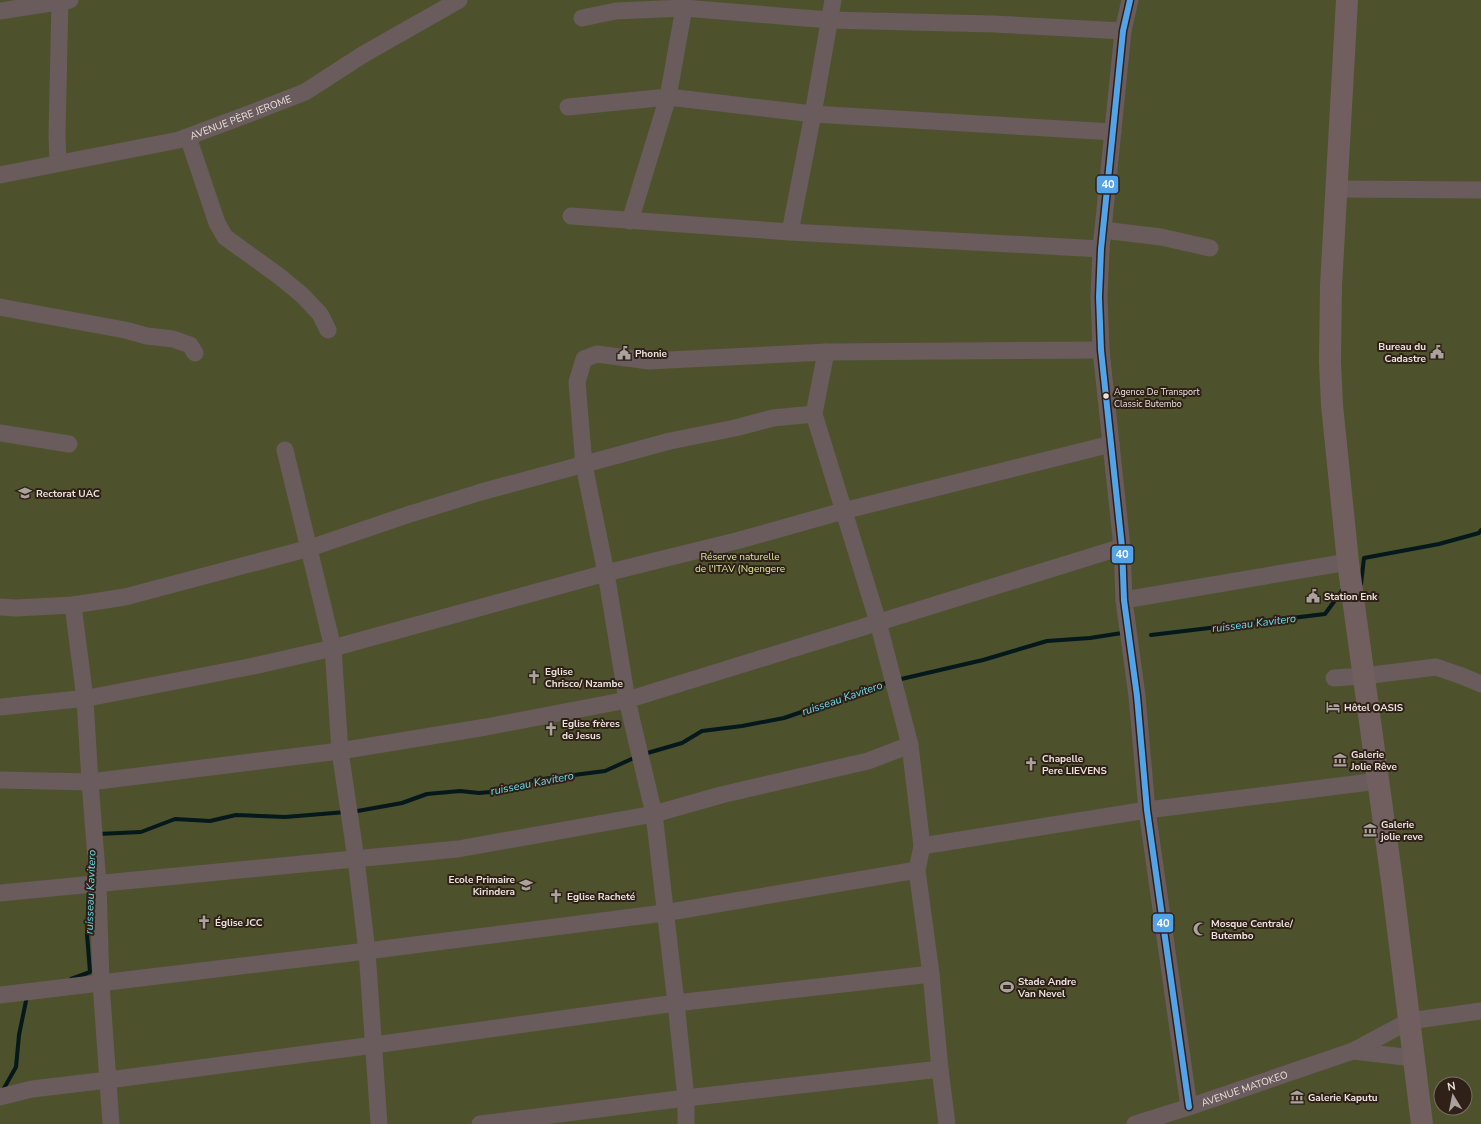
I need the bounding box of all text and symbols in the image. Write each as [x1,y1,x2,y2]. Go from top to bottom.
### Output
street label: AVENUE PÈRE JEROME [188,92,294,143]
line badge: 40 [1096,175,1119,194]
text: 40 [1101,177,1115,192]
place label: Bureau du Cadastre [1378,340,1427,366]
public building icon: Bureau du Cadastre [1429,344,1445,360]
public building icon: Phonie [616,345,632,361]
place label: Phonie [635,347,668,361]
place label: Agence De Transport Classic Butembo [1114,386,1200,410]
marker: Agence De Transport Classic Butembo [1101,391,1111,401]
school or university icon: Rectorat UAC [17,485,33,501]
place label: Rectorat UAC [36,487,100,501]
line badge: 40 [1111,545,1134,564]
text: 40 [1115,547,1129,562]
park label: Réserve naturelle de l'ITAV (Ngengere [695,550,785,576]
public building icon: Station Enk [1305,588,1321,604]
place label: Station Enk [1324,590,1378,604]
water label: ruisseau Kavitero [1211,611,1297,636]
place label: Eglise Chrisco/ Nzambe [545,665,624,691]
church icon: Eglise Chrisco/ Nzambe [526,669,542,685]
water label: ruisseau Kavitero [800,678,885,719]
hotel icon: Hôtel OASIS [1325,699,1341,715]
place label: Hôtel OASIS [1344,701,1403,715]
place label: Eglise frères de Jesus [562,717,620,743]
church icon: Eglise frères de Jesus [543,721,559,737]
place label: Galerie Jolie Rêve [1350,748,1397,774]
place label: Chapelle Pere LIEVENS [1042,752,1107,778]
museum icon: Galerie Jolie Rêve [1332,752,1348,768]
church icon: Chapelle Pere LIEVENS [1023,756,1039,772]
water label: ruisseau Kavitero [489,768,575,799]
place label: Galerie jolie reve [1380,818,1424,844]
museum icon: Galerie jolie reve [1362,822,1378,838]
water label: ruisseau Kavitero [82,850,99,934]
place label: Ecole Primaire Kirindera [448,873,516,899]
school or university icon: Ecole Primaire Kirindera [518,877,534,893]
church icon: Eglise Racheté [548,888,564,904]
place label: Eglise Racheté [567,890,636,904]
line badge: 40 [1152,913,1174,933]
church icon: Église JCC [196,914,212,930]
place label: Église JCC [215,916,263,930]
text: 40 [1156,916,1170,931]
place label: Mosque Centrale/ Butembo [1211,917,1294,943]
mosque icon: Mosque Centrale/ Butembo [1192,921,1208,937]
place label: Stade Andre Van Nevel [1017,975,1077,1001]
sports icon: Stade Andre Van Nevel [999,979,1015,995]
street label: AVENUE MATOKEO [1199,1068,1290,1110]
north arrow [1433,1076,1473,1116]
text: N [1446,1079,1457,1095]
museum icon: Galerie Kaputu [1289,1089,1305,1105]
place label: Galerie Kaputu [1308,1091,1378,1105]

